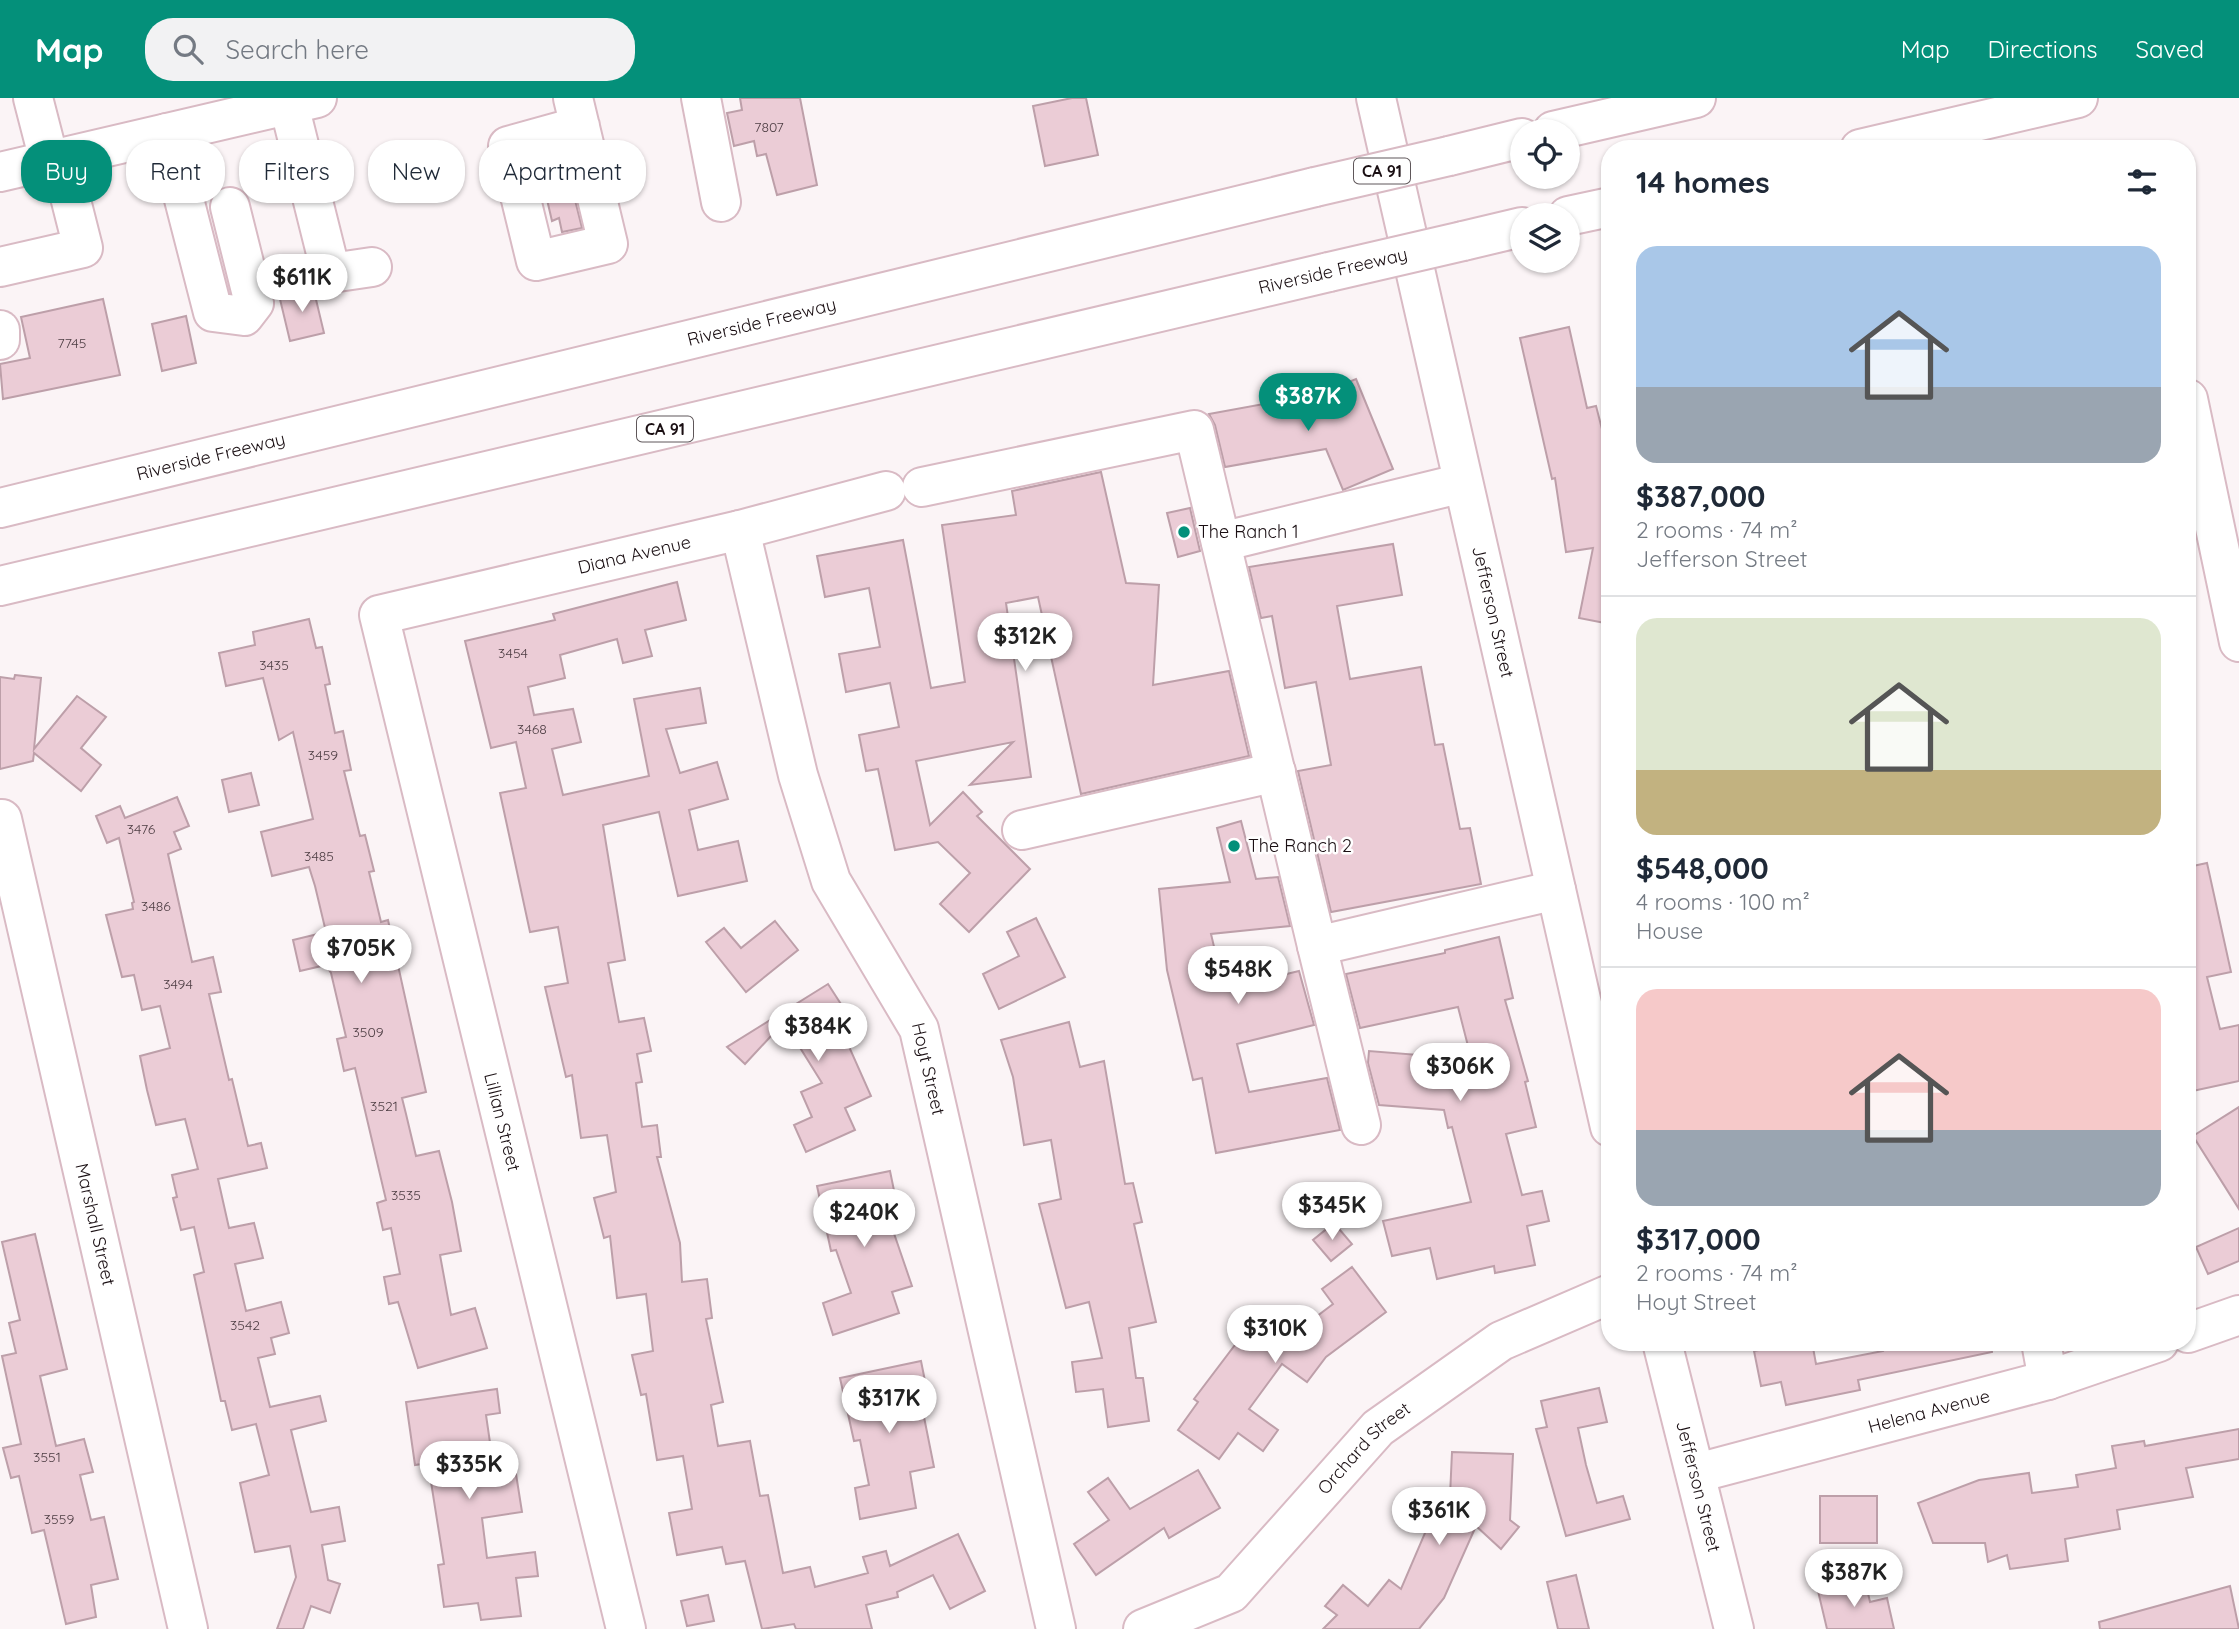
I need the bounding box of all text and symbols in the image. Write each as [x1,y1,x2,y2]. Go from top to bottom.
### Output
search box [145,18,635,81]
text: Map [35,29,103,70]
icon: search [169,30,207,68]
text: Search here [225,33,369,66]
text: Map [1901,34,1950,64]
text: Directions [1988,34,2098,64]
text: Saved [2136,34,2204,64]
house number: 7807 [754,118,784,136]
map controls [1510,119,1580,273]
button: locate [1510,119,1580,189]
chip: Buy [21,140,112,203]
chip: Rent [126,140,225,203]
chip: Filters [239,140,354,203]
chip: New [368,140,465,203]
chip: Apartment [479,140,646,203]
road number: CA 91 [1354,158,1410,184]
text: 14 homes [1636,163,1770,201]
icon: filters [2123,163,2161,201]
button: layers [1510,203,1580,273]
street label: Riverside Freeway [1256,242,1410,299]
pin: $611K [253,254,351,314]
text: $611K [273,262,331,291]
street label: Riverside Freeway [685,292,838,351]
icon: home [1836,292,1962,418]
house number: 7745 [58,334,86,352]
pin: $387K [1259,374,1357,433]
text: $387K [1275,381,1341,410]
road number: CA 91 [637,416,693,442]
street label: Riverside Freeway [134,427,287,485]
text: $387,000 [1636,477,1766,515]
text: 2 rooms · 74 m² [1636,515,1798,544]
place label: The Ranch 1 [1198,520,1299,543]
marker: The Ranch 1 [1176,524,1192,540]
street label: Diana Avenue [575,530,693,579]
street label: Jefferson Street [1467,544,1519,680]
text: Jefferson Street [1636,544,1808,573]
pin: $312K [976,614,1074,673]
text: $312K [993,621,1057,650]
house number: 3454 [498,644,528,662]
house number: 3435 [259,656,289,674]
icon: home [1836,664,1962,790]
house number: 3468 [517,720,547,738]
house number: 3459 [308,746,338,764]
house number: 3476 [127,820,156,838]
place label: The Ranch 2 [1248,834,1352,857]
marker: The Ranch 2 [1226,838,1242,854]
house number: 3485 [304,847,334,865]
text: $548,000 [1636,849,1769,887]
text: 4 rooms · 100 m² [1636,887,1810,916]
house number: 3486 [141,897,171,915]
text: House [1636,916,1703,945]
pin: $705K [312,926,410,985]
text: $705K [327,933,395,962]
pin: $548K [1189,946,1287,1006]
text: $548K [1204,954,1272,983]
house number: 3494 [163,975,193,993]
pin: $384K [769,1004,867,1063]
text: $384K [784,1011,852,1040]
street label: Hoyt Street [907,1020,950,1117]
house number: 3509 [352,1023,384,1041]
icon: home [1836,1035,1962,1161]
pin: $306K [1411,1044,1509,1103]
text: $306K [1426,1051,1494,1080]
street label: Lillian Street [479,1070,526,1174]
house number: 3521 [370,1097,398,1115]
street label: Marshall Street [70,1161,121,1288]
pin: $345K [1283,1182,1381,1242]
house number: 3535 [391,1186,421,1204]
pin: $240K [815,1190,913,1249]
text: $345K [1298,1190,1366,1219]
text: $240K [829,1197,899,1226]
text: $317,000 [1636,1220,1761,1258]
text: 2 rooms · 74 m² [1636,1258,1798,1287]
text: Hoyt Street [1636,1287,1756,1316]
pin: $310K [1226,1306,1324,1365]
text: $310K [1243,1313,1307,1342]
house number: 3542 [230,1316,260,1334]
pin: $317K [840,1376,938,1435]
text: $317K [858,1383,920,1412]
street label: Helena Avenue [1865,1384,1992,1438]
street label: Orchard Street [1312,1397,1415,1499]
street label: Jefferson Street [1671,1418,1726,1554]
pin: $335K [420,1442,518,1501]
house number: 3551 [33,1448,61,1466]
text: $335K [436,1449,502,1478]
pin: $361K [1390,1488,1488,1547]
text: $361K [1408,1495,1470,1524]
house number: 3559 [44,1510,74,1528]
pin: $387K [1805,1550,1903,1609]
text: $387K [1821,1557,1887,1586]

